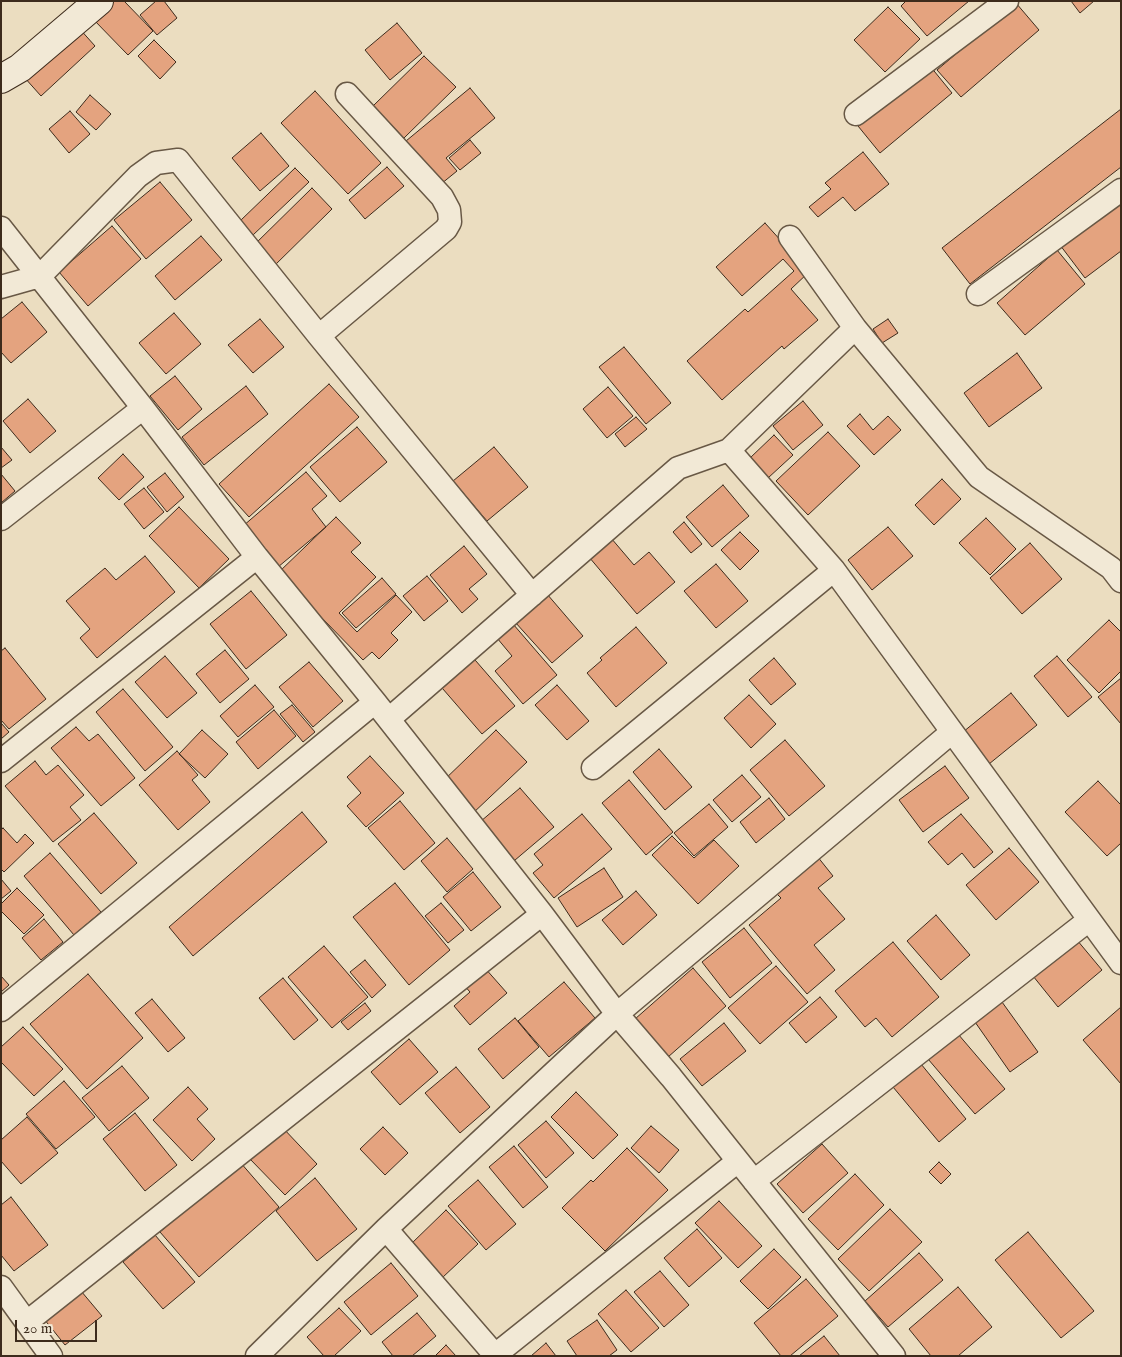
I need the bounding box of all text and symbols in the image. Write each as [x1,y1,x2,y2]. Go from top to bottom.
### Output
scale bar [18,1310,100,1342]
text: 20 m [23,1319,52,1338]

